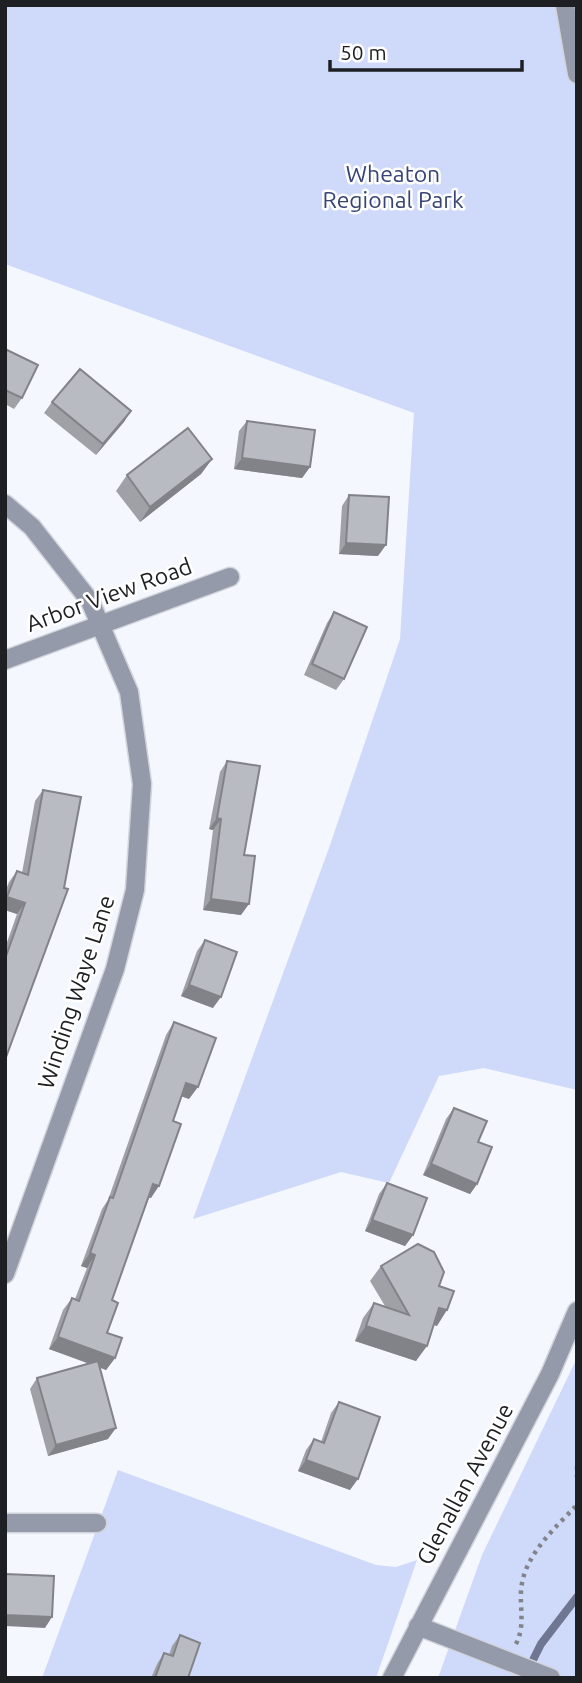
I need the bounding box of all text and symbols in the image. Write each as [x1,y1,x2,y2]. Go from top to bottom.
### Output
scale bar [330,28,522,72]
text: 50 m [340,40,387,64]
park label: Wheaton Regional Park [322,161,464,212]
street label: Arbor View Road [23,553,195,636]
street label: Winding Waye Lane [32,892,119,1092]
street label: Glenallan Avenue [412,1399,518,1569]

